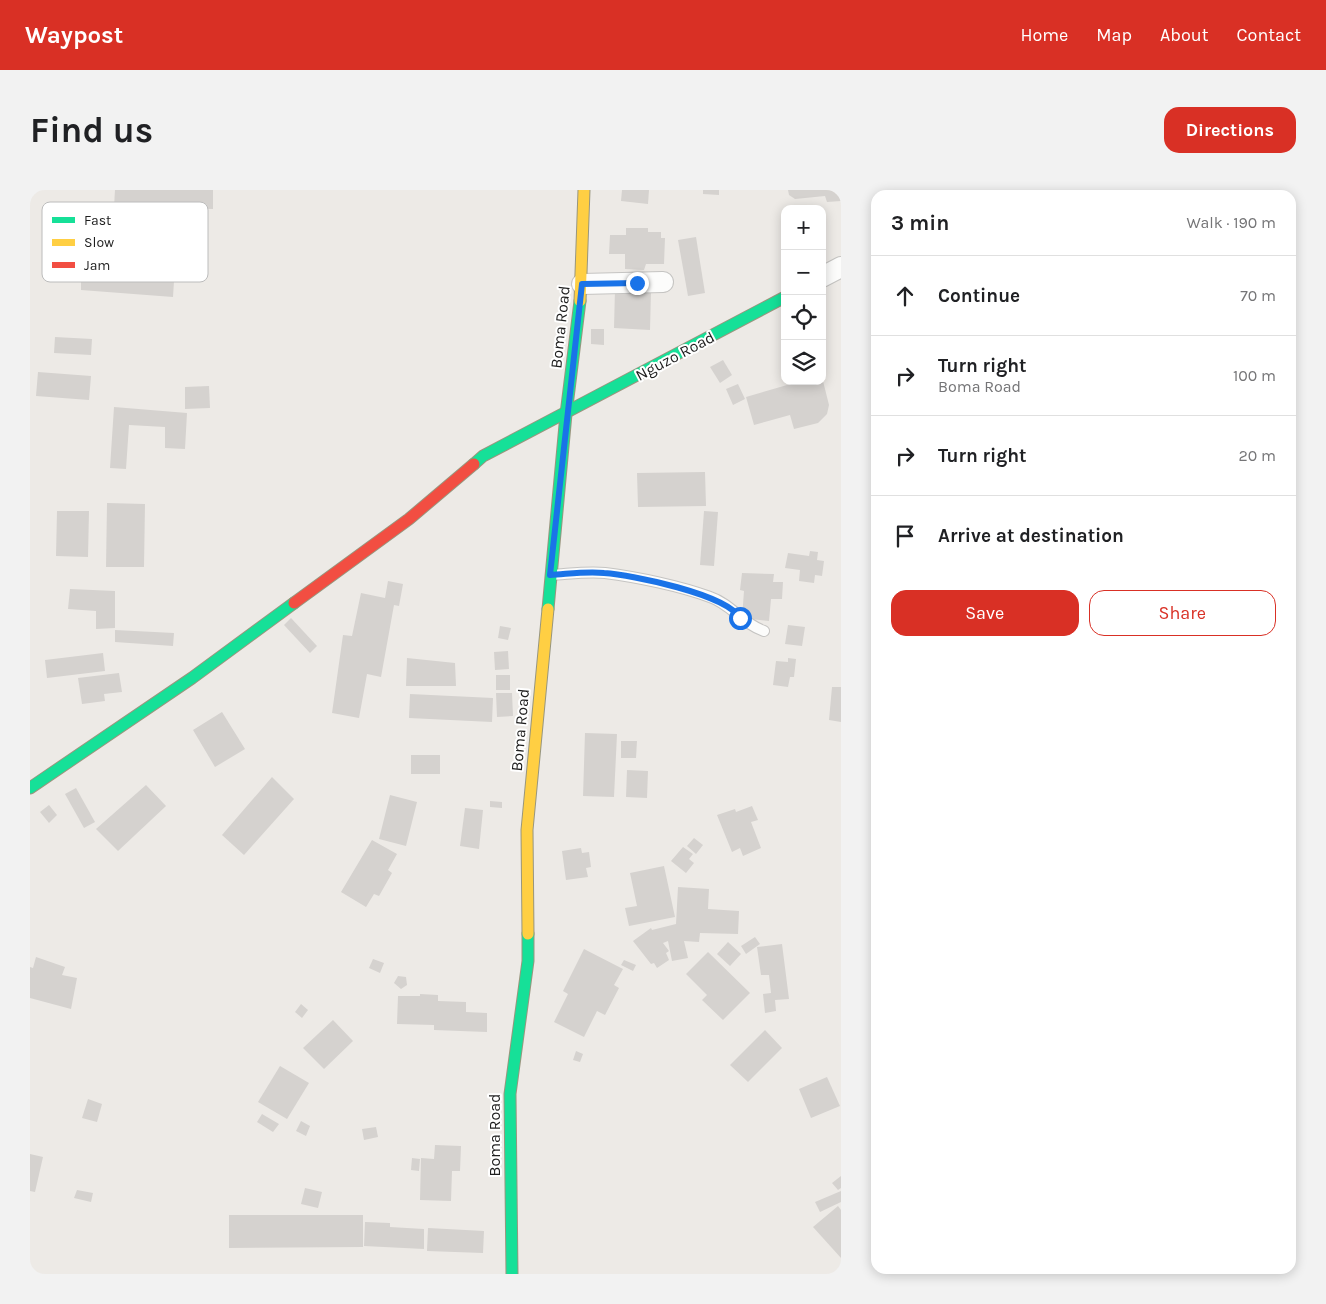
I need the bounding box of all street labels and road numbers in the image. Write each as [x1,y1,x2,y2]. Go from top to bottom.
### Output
street label: Boma Road [546,285,574,369]
street label: Nguzo Road [632,327,718,385]
street label: Boma Road [507,688,533,772]
street label: Boma Road [485,1093,504,1177]

